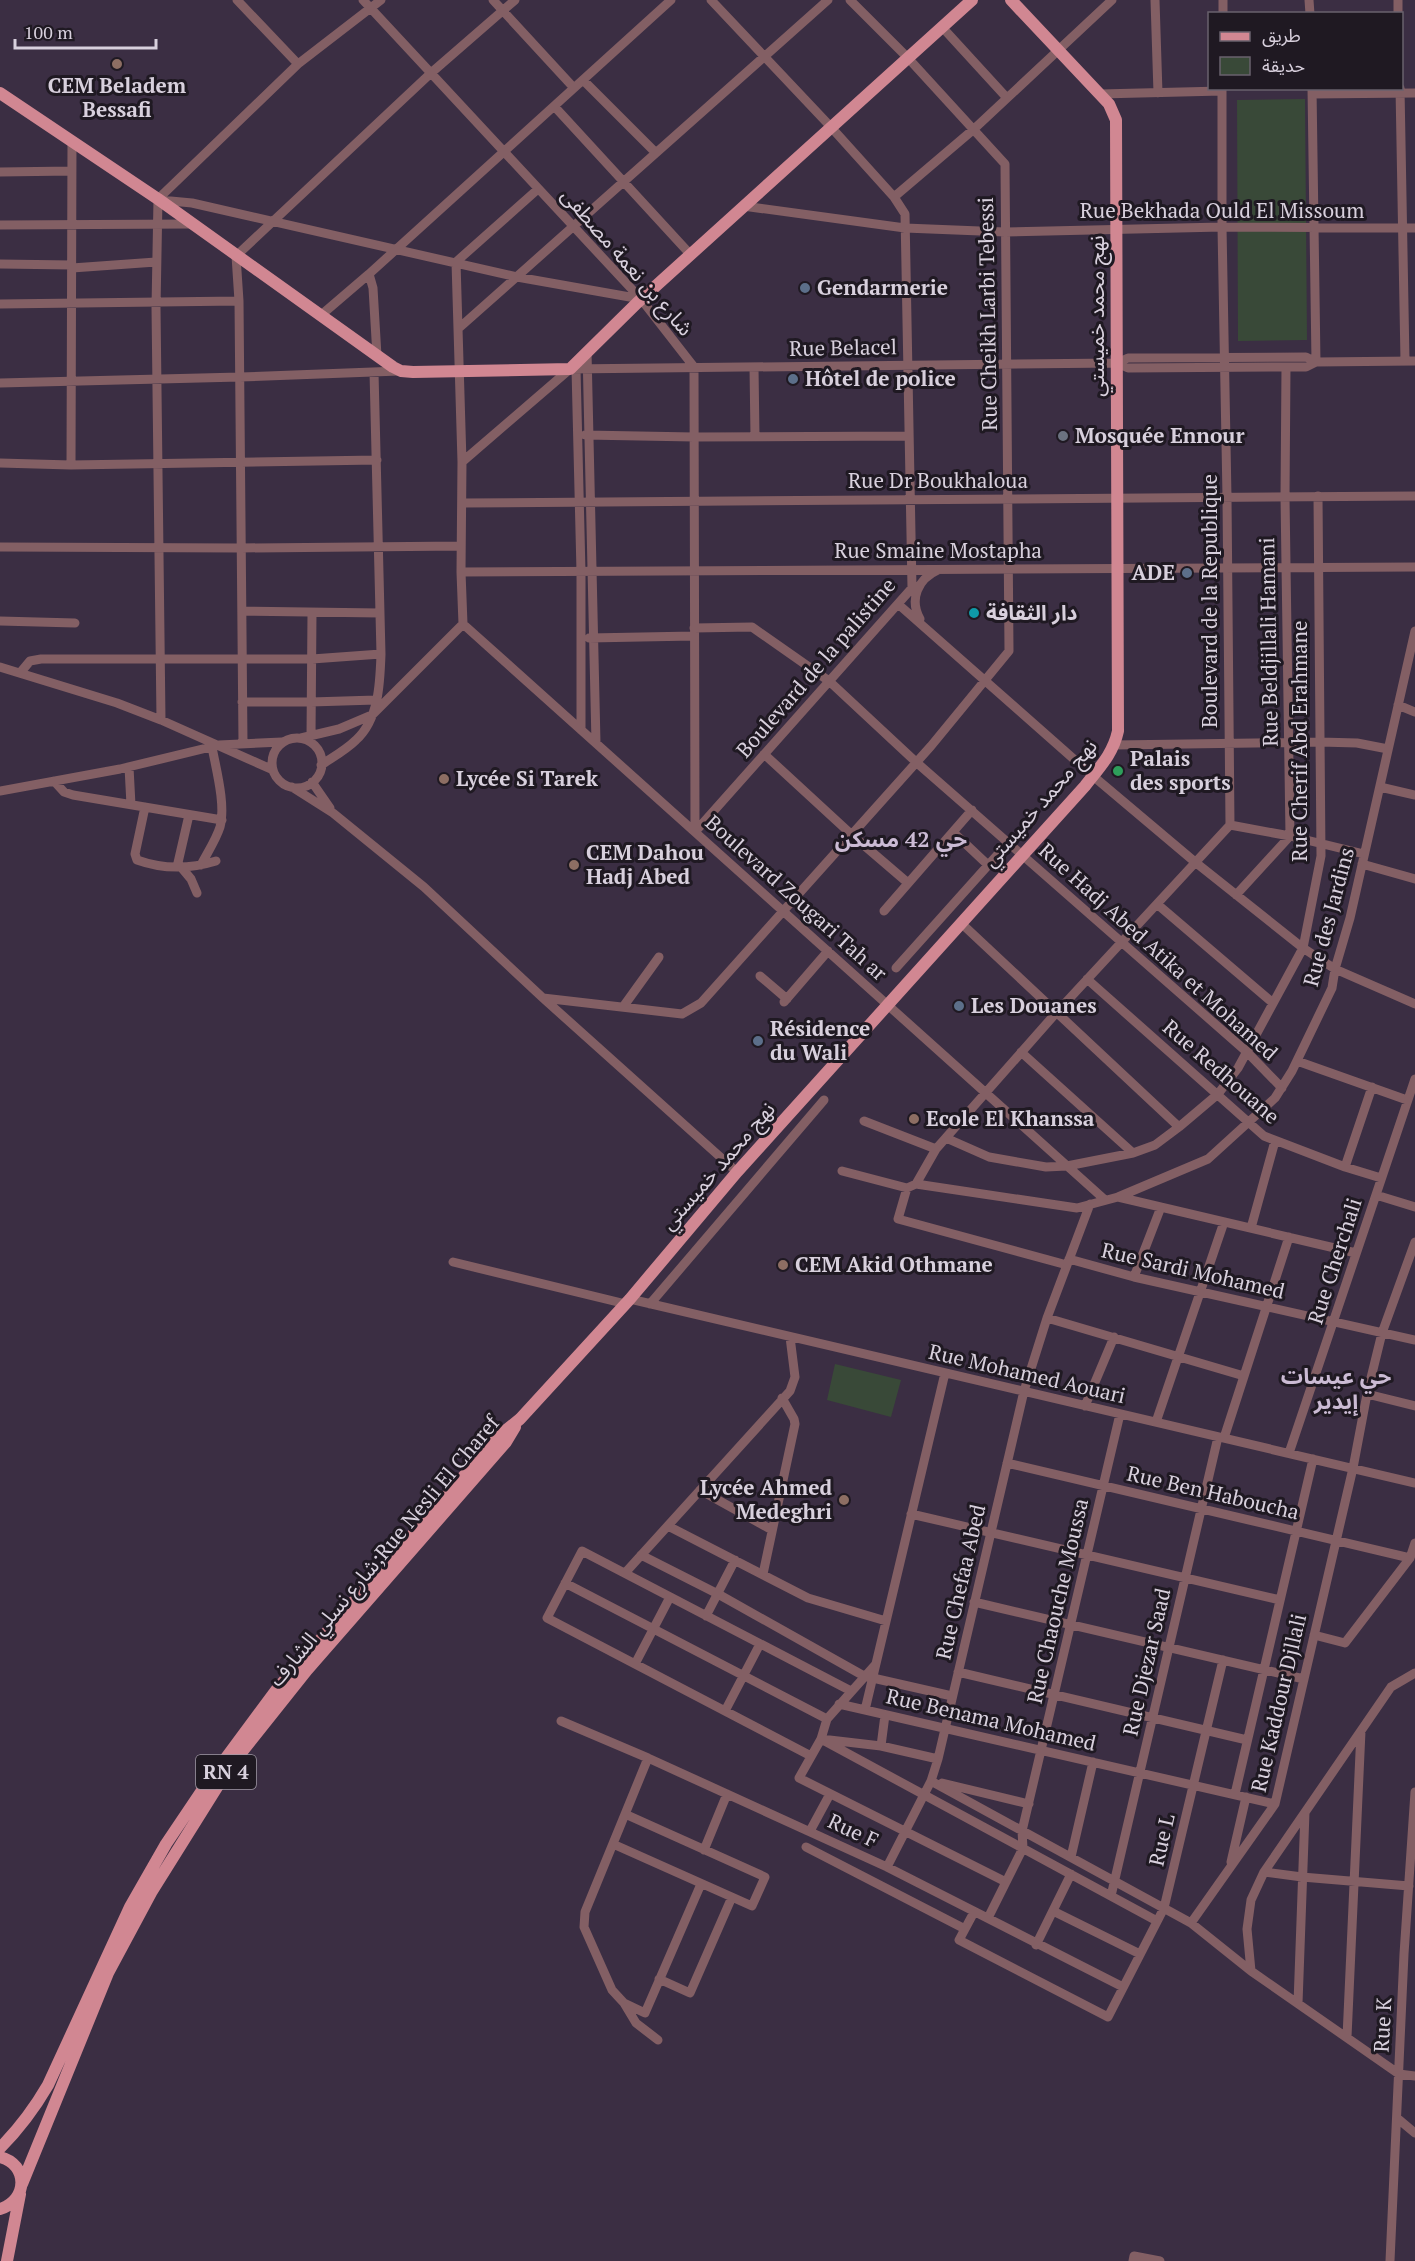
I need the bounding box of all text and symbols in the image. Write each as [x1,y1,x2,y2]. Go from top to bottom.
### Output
scale bar [15,12,156,50]
legend [1208,12,1403,90]
text: 100 m [24,20,73,44]
text: طريق [1262,23,1301,47]
text: حديقة [1262,53,1305,77]
marker: CEM Beladem Bessafi [110,57,124,71]
place label: CEM Beladem Bessafi [48,71,187,123]
street label: شارع بن نعمة مصطفى [554,181,700,343]
street label: Rue Bekhada Ould El Missoum [1080,196,1364,224]
street label: Rue Cheikh Larbi Tebessi [971,197,1003,431]
street label: نهج محمد خميستي [1082,235,1113,397]
place label: Gendarmerie [817,273,948,301]
marker: Gendarmerie [798,281,812,295]
street label: Rue Belacel [789,332,897,362]
place label: Hôtel de police [805,364,956,392]
marker: Hôtel de police [786,372,800,386]
place label: Mosquée Ennour [1075,421,1244,449]
marker: Mosquée Ennour [1056,429,1070,443]
street label: Rue Dr Boukhaloua [848,466,1028,494]
street label: Boulevard de la Republique [1195,474,1223,728]
street label: Rue Smaine Mostapha [834,536,1042,564]
street label: Rue Beldjillali Hamani [1252,537,1284,747]
place label: ADE [1132,558,1175,586]
marker: ADE [1180,566,1194,580]
street label: Boulevard de la palistine [729,571,901,763]
place label: دار الثقافة [986,598,1078,626]
marker: دار الثقافة [967,606,981,620]
street label: Rue Cherif Abd Erahmane [1285,620,1313,862]
street label: نهج محمد خميستي [976,732,1105,874]
place label: Palais des sports [1130,744,1231,796]
place label: Lycée Si Tarek [456,764,599,792]
marker: Palais des sports [1111,764,1125,778]
marker: Lycée Si Tarek [437,772,451,786]
street label: Boulevard Zougari Tah ar [700,808,893,986]
district label: حي 42 مسكن [835,824,967,857]
street label: Rue Hadj Abed Atika et Mohamed [1033,836,1284,1066]
place label: CEM Dahou Hadj Abed [586,838,704,890]
street label: Rue des Jardins [1296,844,1360,989]
marker: CEM Dahou Hadj Abed [567,858,581,872]
place label: Les Douanes [971,991,1097,1019]
marker: Les Douanes [952,999,966,1013]
street label: Rue Redhouane [1157,1013,1286,1130]
place label: Résidence du Wali [770,1014,870,1066]
marker: Résidence du Wali [751,1034,765,1048]
street label: نهج محمد خميستي [654,1095,783,1237]
place label: Ecole El Khanssa [926,1104,1095,1132]
marker: Ecole El Khanssa [907,1112,921,1126]
street label: Rue Cherchali [1301,1194,1368,1327]
street label: Rue Sardi Mohamed [1099,1235,1288,1305]
place label: CEM Akid Othmane [795,1250,993,1278]
marker: CEM Akid Othmane [776,1258,790,1272]
street label: Rue Mohamed Aouari [926,1337,1128,1409]
district label: حي عيسات إيدير [1281,1361,1391,1417]
street label: شارع نسلي الشارف;Rue Nesli El Charef [262,1408,508,1693]
street label: Rue Ben Haboucha [1124,1459,1302,1526]
place label: Lycée Ahmed Medeghri [700,1473,832,1525]
marker: Lycée Ahmed Medeghri [837,1493,851,1507]
street label: Rue Chaouche Moussa [1020,1495,1094,1706]
street label: Rue Chefaa Abed [929,1501,992,1662]
street label: Rue Djezar Saad [1115,1585,1177,1738]
street label: Rue Kaddour Djllali [1244,1611,1312,1795]
street label: Rue Benama Mohamed [884,1681,1099,1757]
road number: RN 4 [196,1755,256,1789]
street label: Rue F [824,1806,883,1854]
street label: Rue L [1141,1811,1181,1869]
street label: Rue K [1367,1996,1397,2053]

